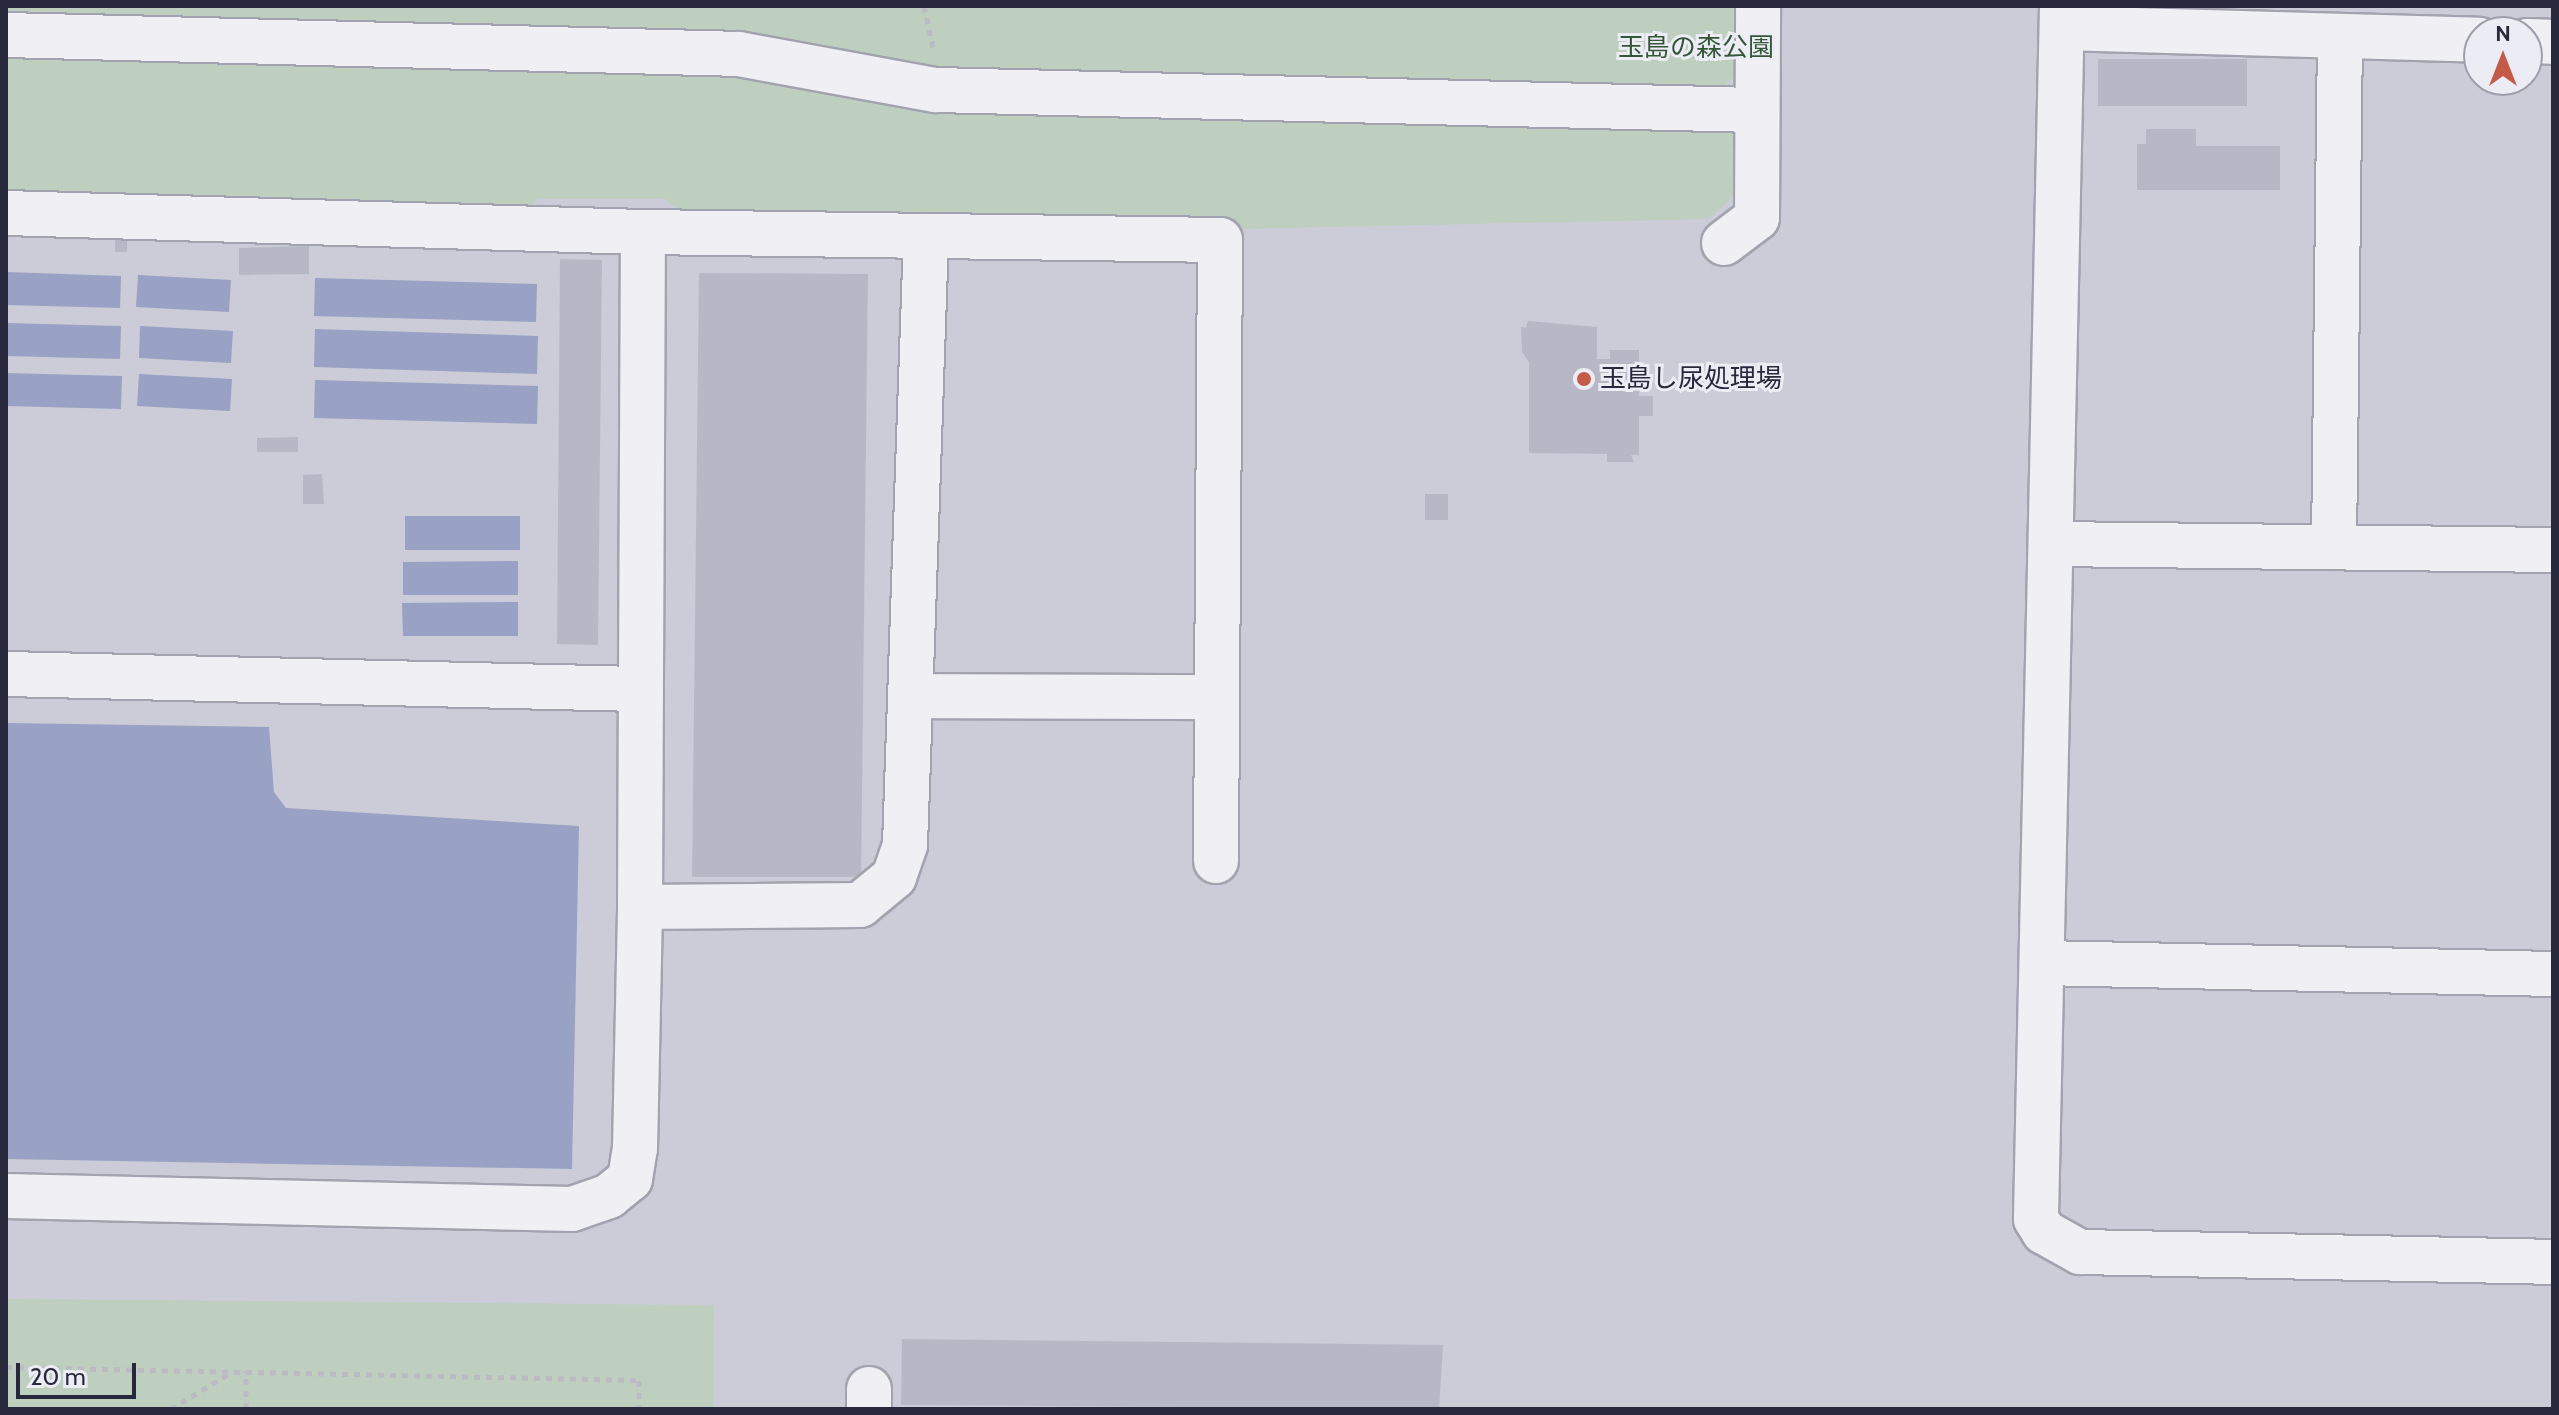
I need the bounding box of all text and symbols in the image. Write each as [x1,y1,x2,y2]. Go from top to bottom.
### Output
north arrow [2463,16,2543,96]
text: N [2495,20,2511,47]
park label: 玉島の森公園 [1618,32,1774,64]
place label: 玉島し尿処理場 [1600,363,1782,395]
marker: 玉島し尿処理場 [1575,370,1593,388]
scale bar [20,1347,140,1397]
text: 20 m [30,1362,86,1391]

